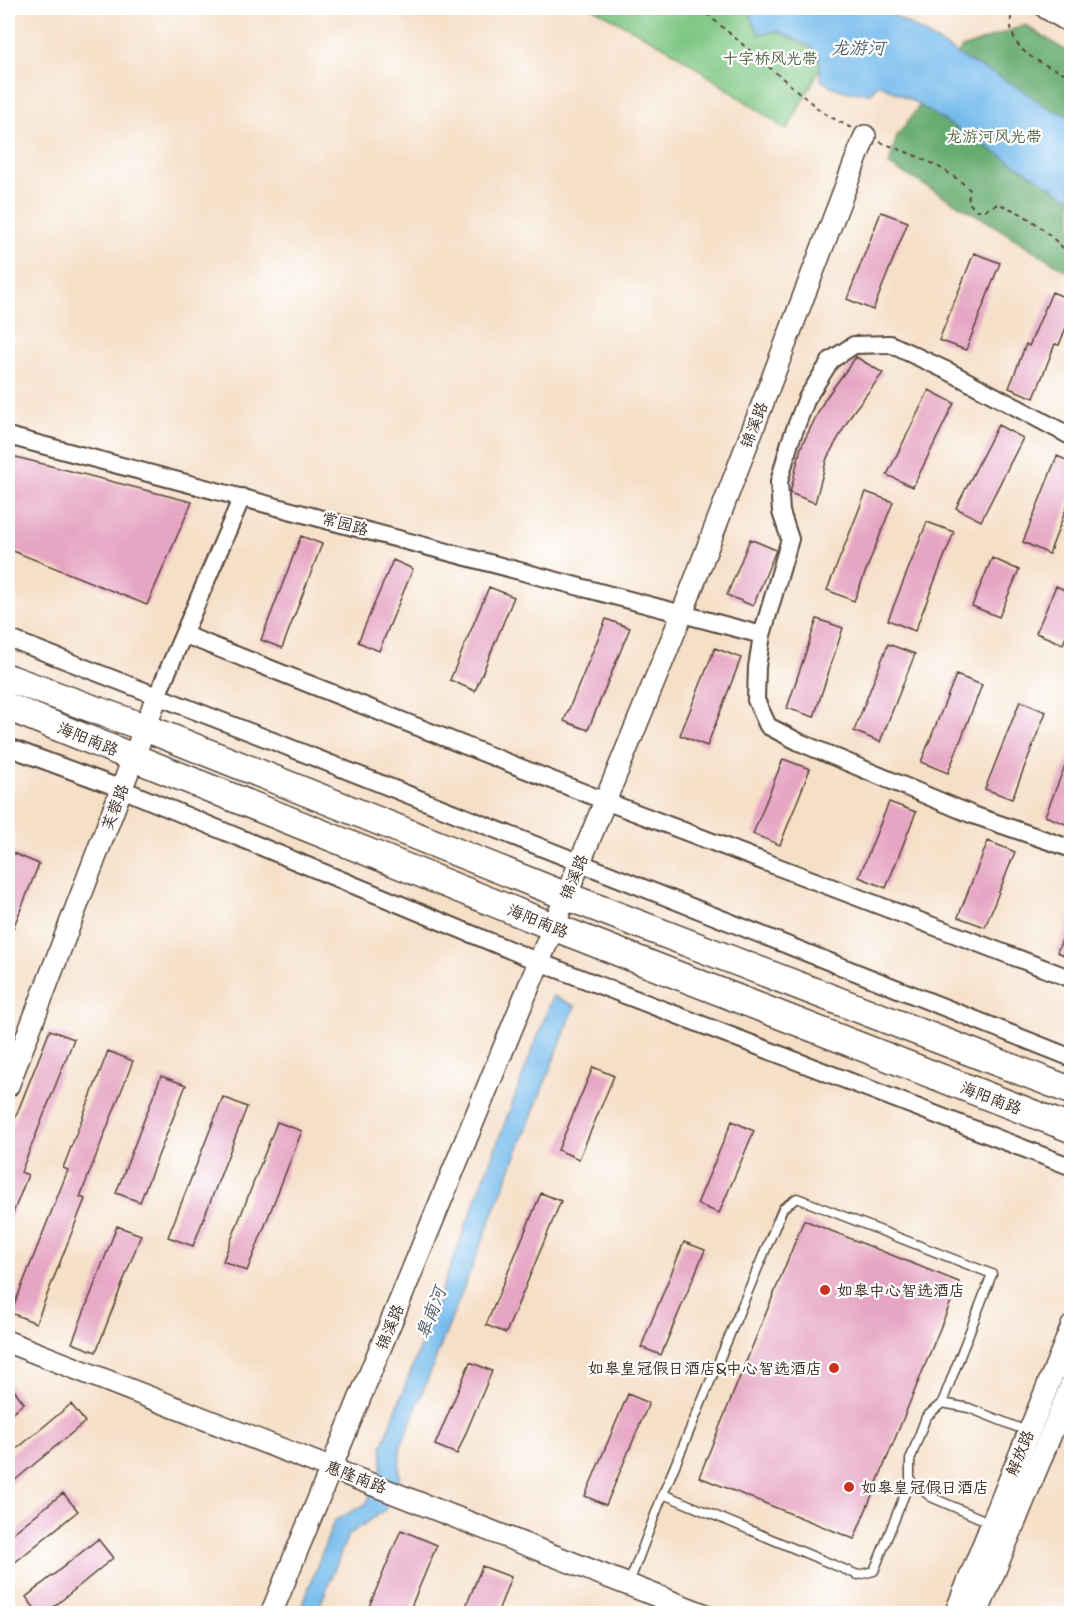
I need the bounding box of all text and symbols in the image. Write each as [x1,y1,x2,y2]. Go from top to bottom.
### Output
water label: 龙游河 [831,36,888,60]
park label: 十字桥风光带 [722,48,818,69]
park label: 龙游河风光带 [946,126,1042,147]
street label: 锦溪路 [736,399,772,451]
street label: 常园路 [319,508,371,540]
street label: 海阳南路 [54,717,122,761]
street label: 芙蓉路 [97,781,133,833]
street label: 锦溪路 [555,851,593,903]
street label: 海阳南路 [504,899,572,943]
street label: 海阳南路 [957,1077,1025,1119]
place label: 如皋中心智选酒店 [837,1280,965,1301]
water label: 皋南河 [410,1281,453,1343]
marker: 如皋中心智选酒店 [818,1283,832,1297]
street label: 锦溪路 [371,1301,409,1353]
place label: 如皋皇冠假日酒店&中心智选酒店 [588,1358,822,1379]
marker: 如皋皇冠假日酒店&中心智选酒店 [827,1361,841,1375]
street label: 解放路 [1001,1427,1039,1479]
street label: 惠隆南路 [322,1456,390,1498]
place label: 如皋皇冠假日酒店 [861,1477,989,1498]
marker: 如皋皇冠假日酒店 [842,1480,856,1494]

